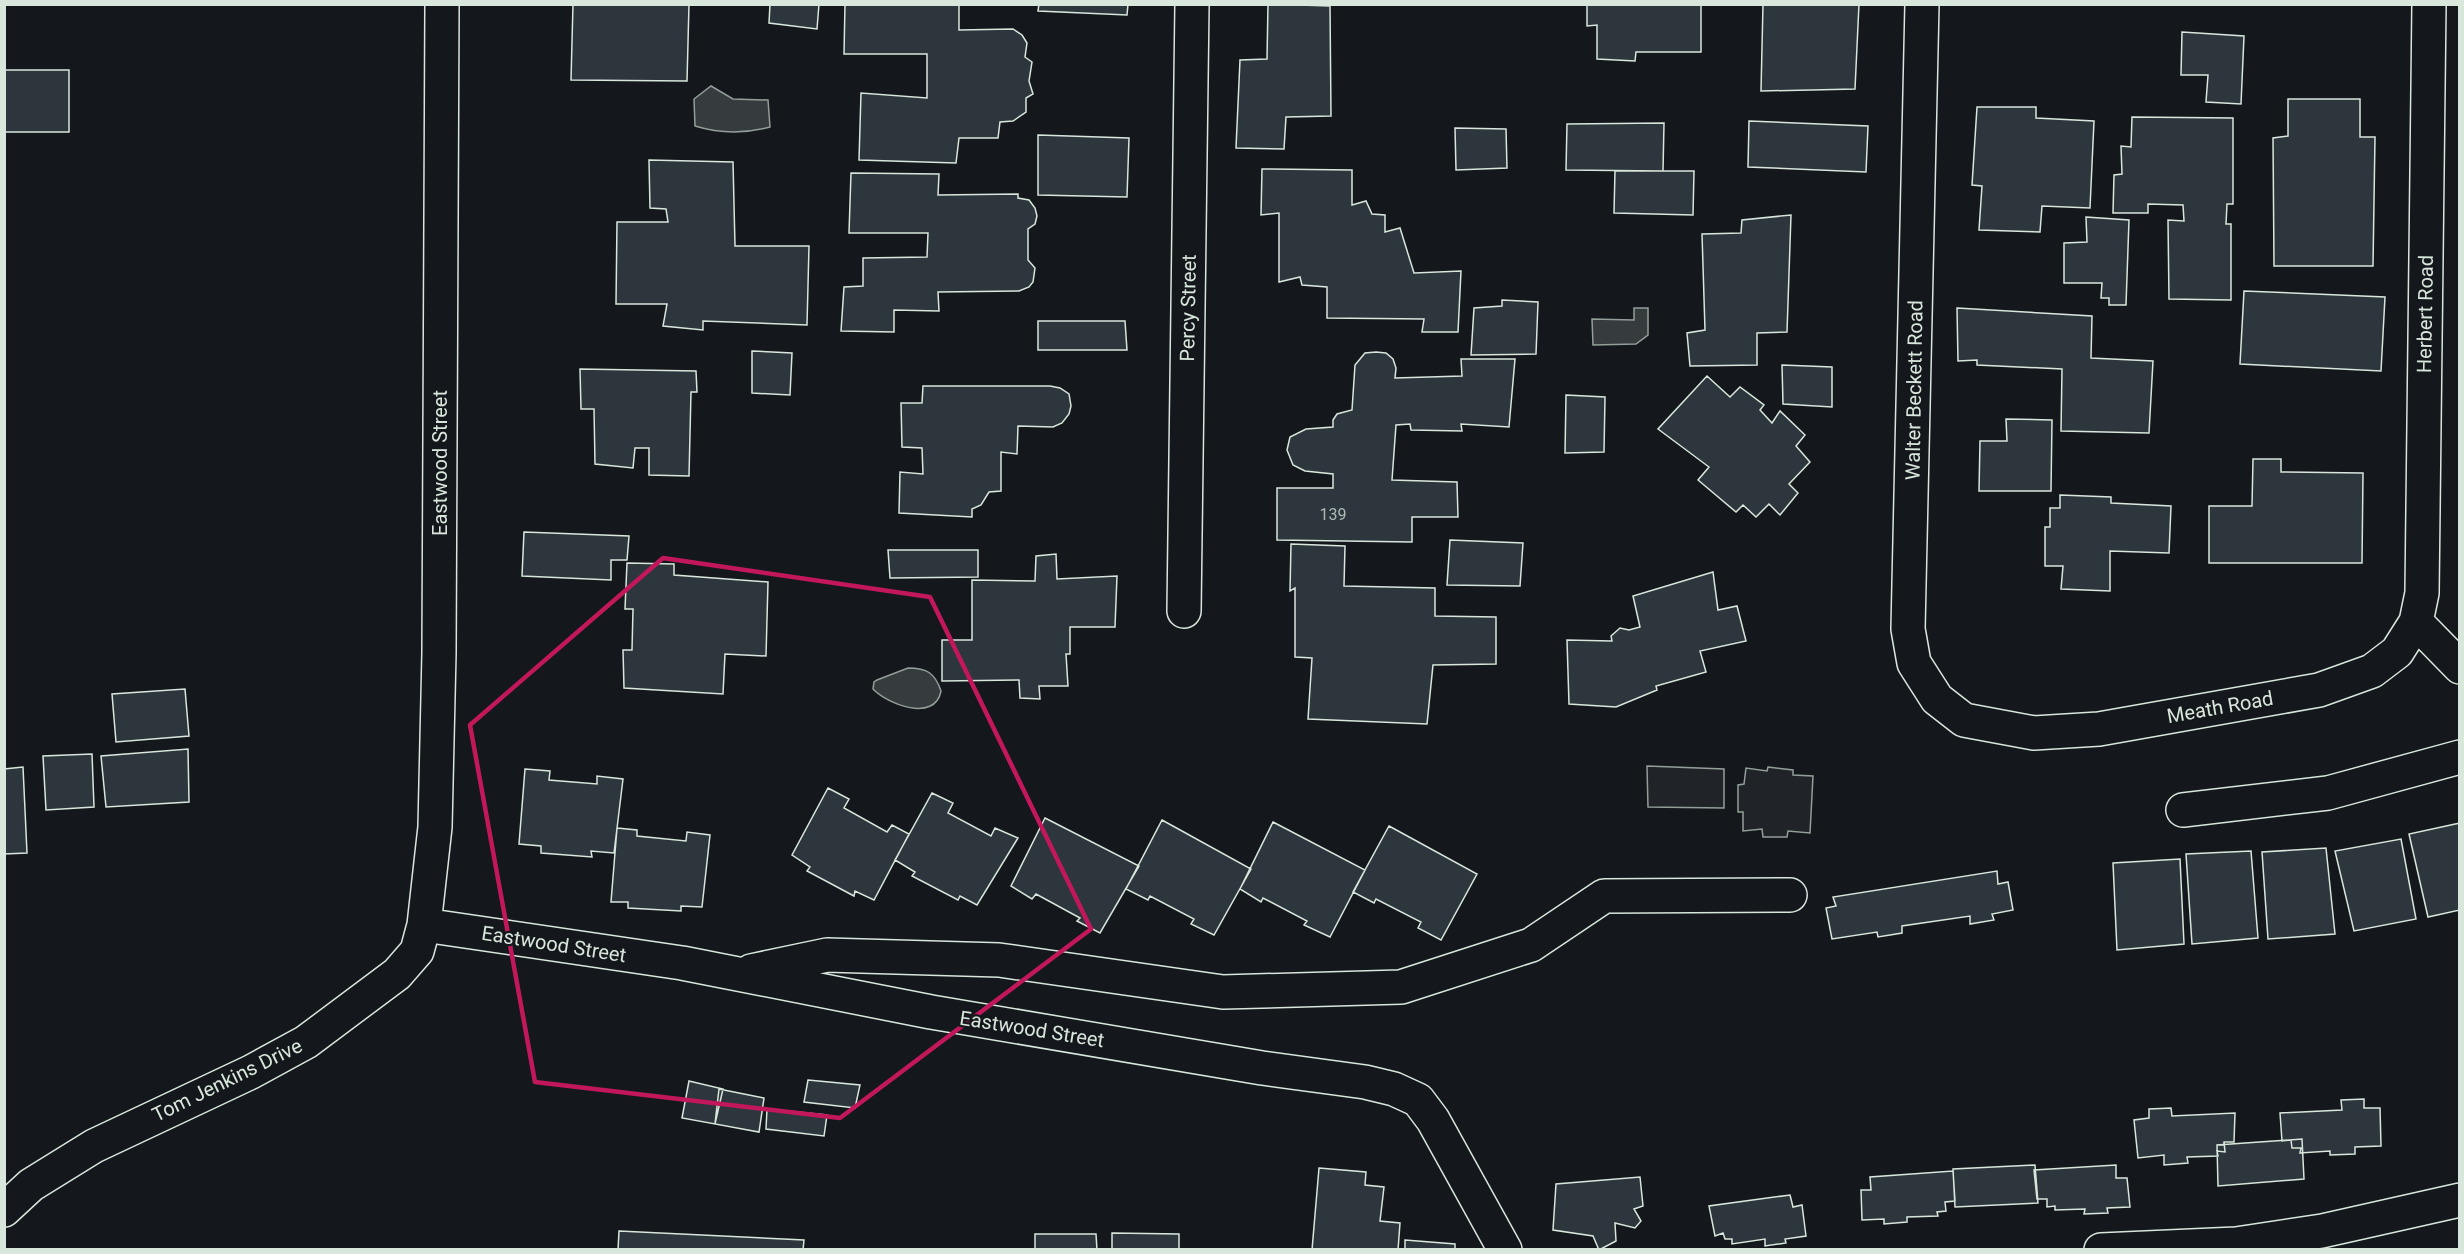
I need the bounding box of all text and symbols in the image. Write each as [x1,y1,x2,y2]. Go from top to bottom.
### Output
street label: Percy Street [1175,254,1201,362]
street label: Herbert Road [2412,255,2438,373]
street label: Walter Beckett Road [1900,300,1928,480]
street label: Eastwood Street [428,390,452,536]
house number: 139 [1320,505,1346,524]
street label: Meath Road [2165,686,2275,728]
street label: Eastwood Street [480,921,628,967]
street label: Eastwood Street [958,1006,1106,1052]
street label: Tom Jenkins Drive [148,1033,306,1127]

